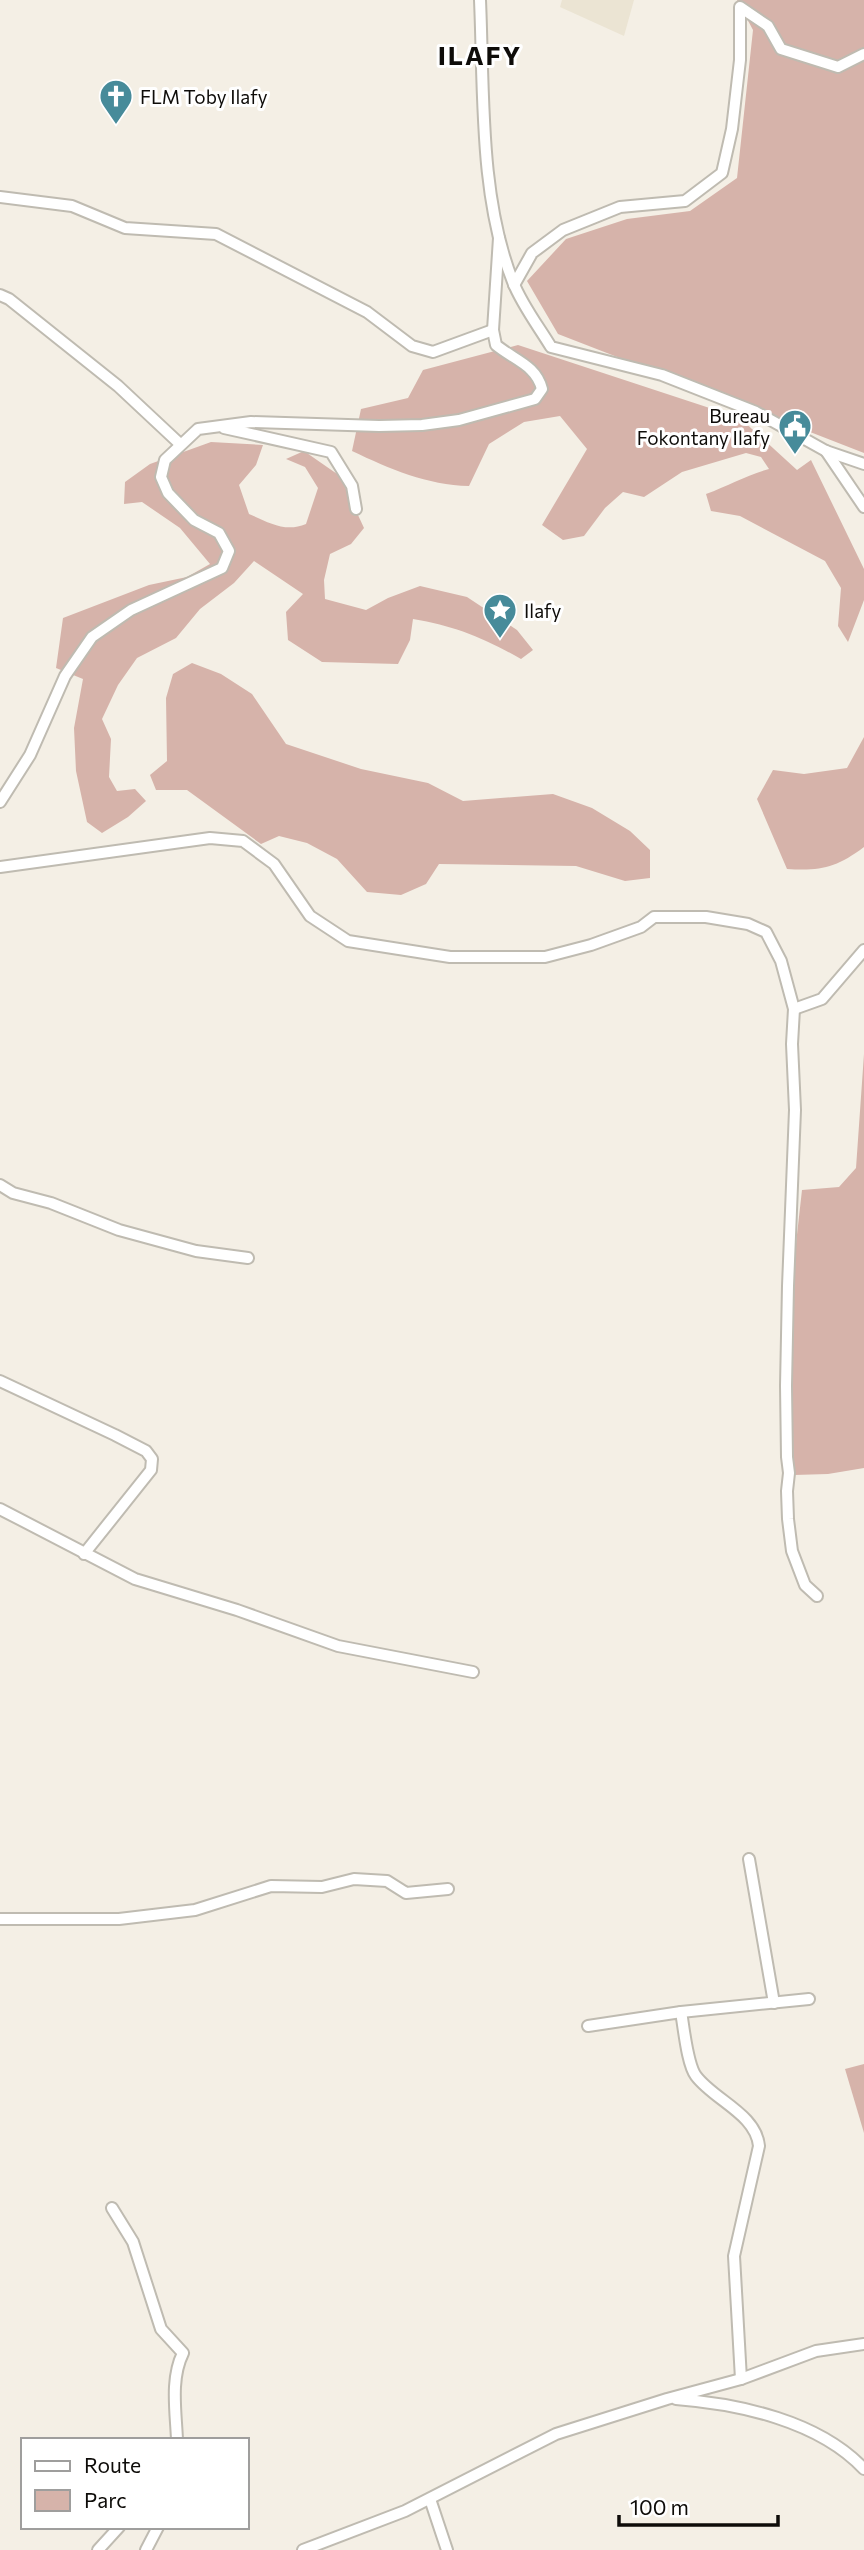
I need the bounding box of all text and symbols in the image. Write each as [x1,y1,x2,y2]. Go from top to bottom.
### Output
district label: ILAFY [438,39,522,70]
church icon: FLM Toby Ilafy [97,77,135,126]
place label: FLM Toby Ilafy [140,85,268,108]
place label: Bureau Fokontany Ilafy [637,404,770,449]
public building icon: Bureau Fokontany Ilafy [776,407,814,456]
place icon: Ilafy [481,591,519,640]
place label: Ilafy [524,599,562,622]
legend [21,2438,248,2529]
text: Route [84,2452,141,2477]
scale bar [619,2484,778,2528]
text: Parc [84,2487,127,2512]
text: 100 m [630,2494,689,2519]

